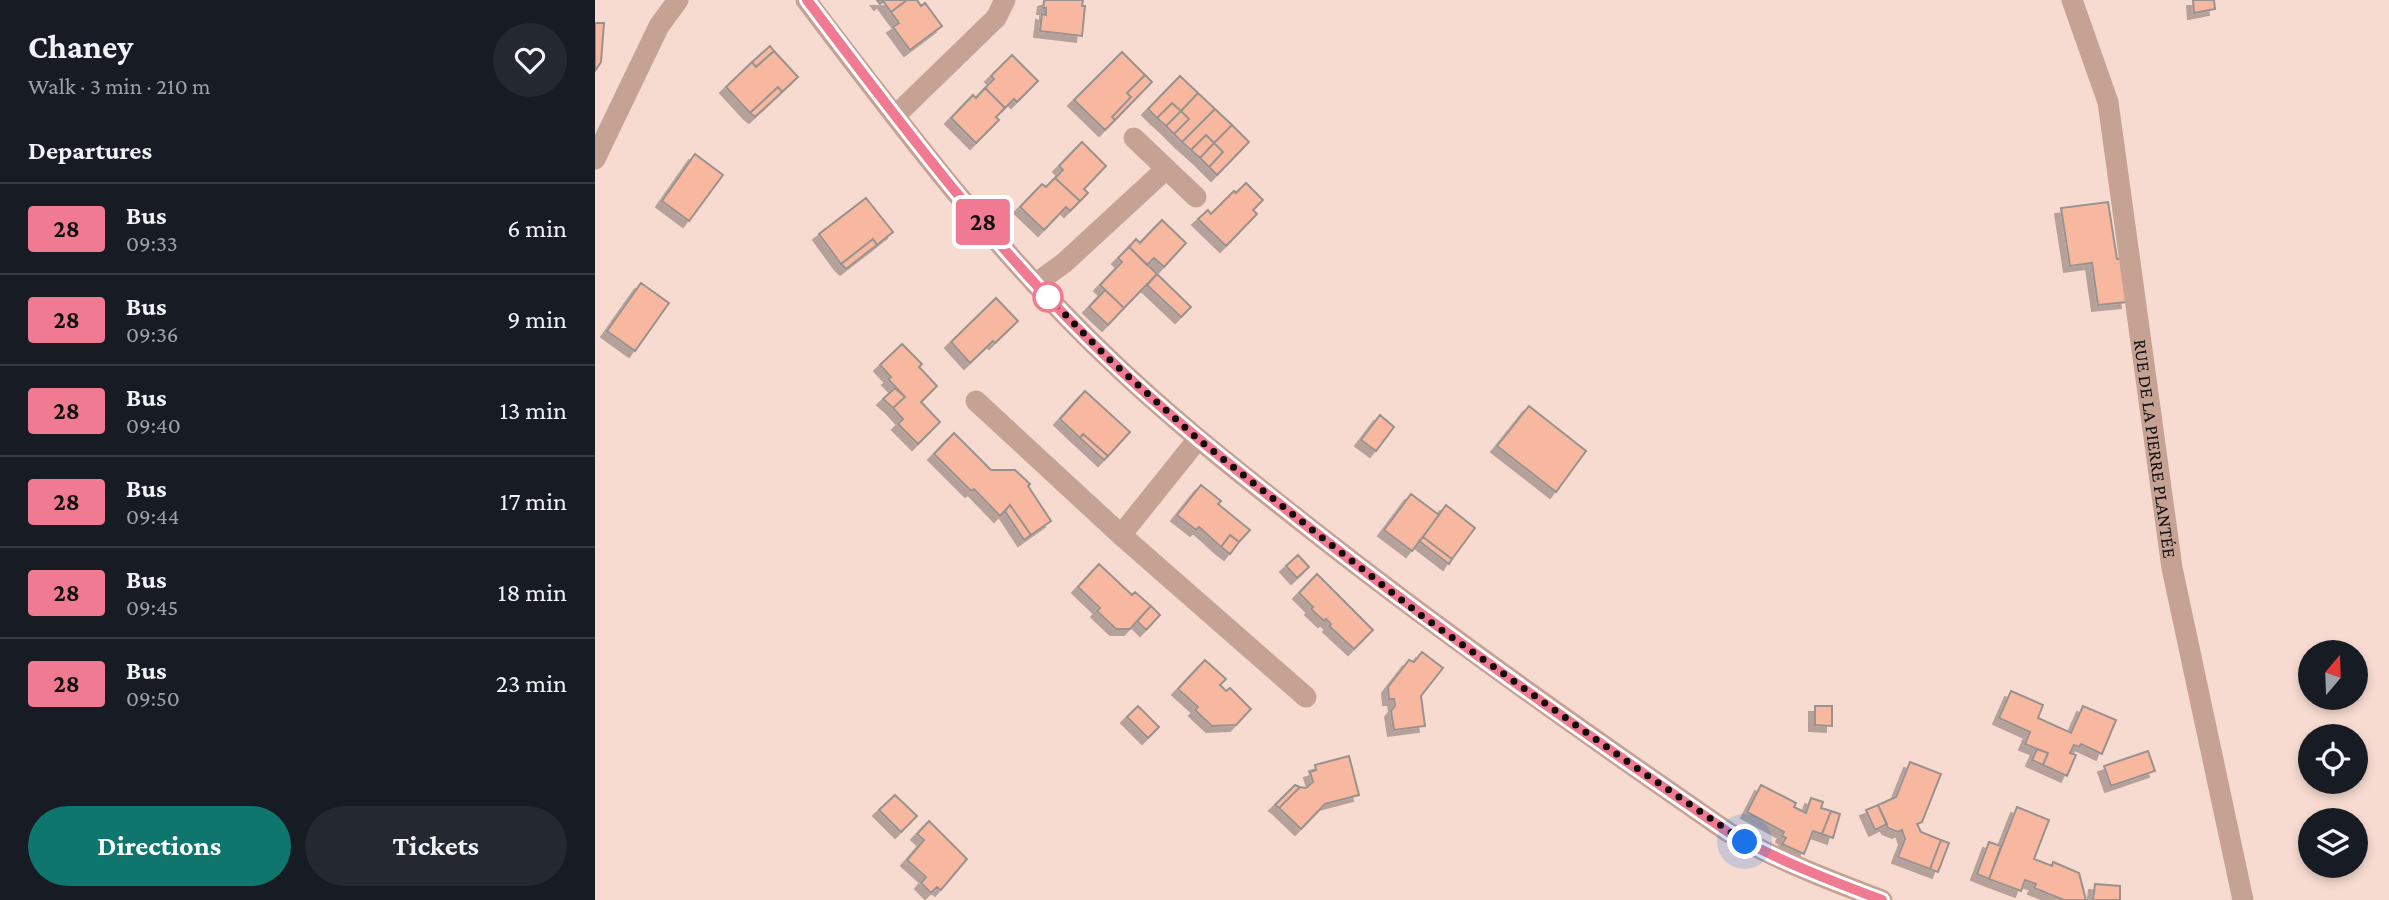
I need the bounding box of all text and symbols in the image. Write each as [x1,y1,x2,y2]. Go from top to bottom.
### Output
button: heart [493,23,567,97]
text: Chaney [28,28,133,65]
text: Walk · 3 min · 210 m [28,73,211,99]
text: Departures [28,136,152,165]
line badge: 28 [951,199,1015,245]
text: Bus [126,201,167,230]
text: 28 [970,208,996,235]
text: 6 min [507,214,567,243]
text: 28 [53,215,80,242]
text: 09:33 [126,230,178,256]
unlabelled marker [1033,282,1063,312]
text: Bus [126,292,167,321]
text: 9 min [507,305,567,334]
text: 28 [53,306,80,333]
text: 09:36 [126,321,179,347]
street label: RUE DE LA PIERRE PLANTÉE [2130,338,2181,559]
text: Bus [126,383,167,412]
text: 13 min [499,396,567,425]
text: 28 [53,397,80,424]
text: 09:40 [126,412,181,438]
text: Bus [126,474,167,503]
text: 17 min [500,487,567,516]
text: 28 [53,488,80,515]
text: 09:44 [126,503,179,529]
text: Bus [126,565,167,594]
text: 18 min [498,578,567,607]
text: 28 [53,579,80,606]
text: 09:45 [126,594,178,620]
north arrow [2298,640,2368,710]
map controls [2298,640,2368,878]
text: Bus [126,656,167,685]
text: 23 min [496,669,567,698]
text: 28 [53,670,80,697]
text: 09:50 [126,685,180,711]
button: locate [2298,724,2368,794]
button: Directions [28,806,291,886]
button: Tickets [305,806,567,886]
button: layers [2298,808,2368,878]
your location [1727,824,1762,859]

